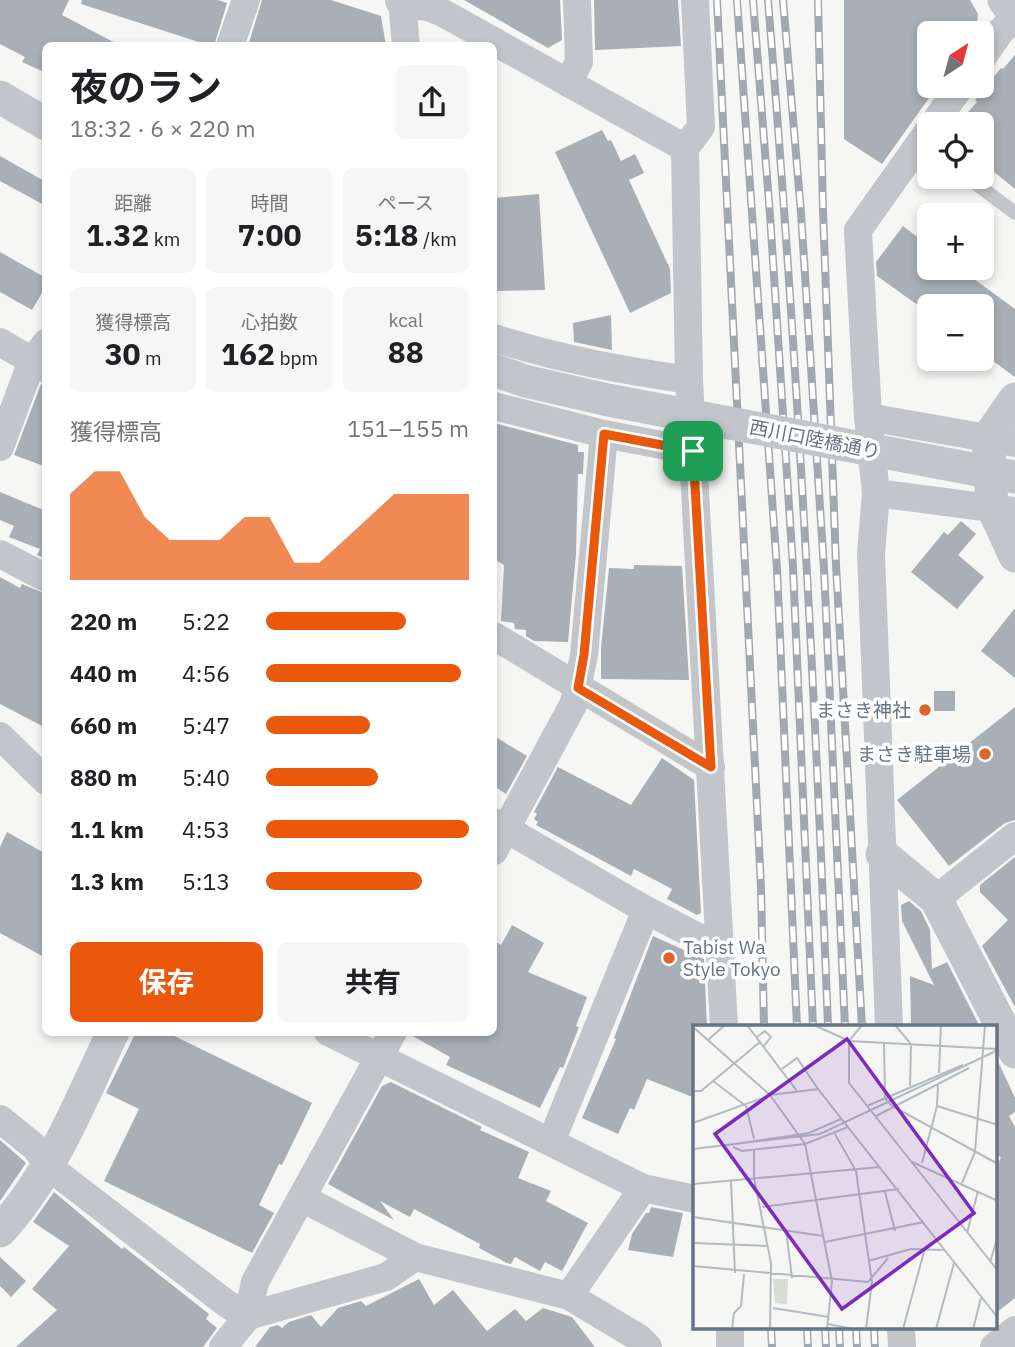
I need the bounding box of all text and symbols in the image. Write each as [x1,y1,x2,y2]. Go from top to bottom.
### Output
north arrow [917,21,994,98]
map controls [917,21,994,371]
text: 夜のラン [70,62,222,111]
button: share [395,65,469,139]
button: locate [917,112,994,189]
text: 18:32 · 6 × 220 m [70,113,256,143]
text: 距離 [114,191,152,215]
text: 時間 [250,191,289,215]
text: ペース [378,191,434,215]
button: + [917,203,994,280]
text: 1.32 [86,215,149,254]
text: 7:00 [238,215,301,254]
text: 5:18 [355,215,419,254]
text: km [149,227,180,251]
text: /km [419,227,457,251]
button: − [917,294,994,371]
text: kcal [389,308,423,332]
text: 獲得標高 [95,310,171,334]
text: 心拍数 [241,310,298,334]
text: 88 [388,332,424,371]
text: 30 [105,334,141,373]
text: 162 [221,334,275,373]
text: m [141,346,162,370]
text: bpm [275,346,318,370]
text: 151–155 m [347,413,469,443]
street label: 西川口陸橋通り [747,415,883,463]
text: 獲得標高 [70,416,162,446]
pin [663,421,723,481]
icon: arrive [674,432,712,470]
text: 220 m [70,606,137,636]
text: 5:22 [182,606,230,636]
text: 440 m [70,658,137,688]
text: 4:56 [182,658,230,688]
place label: まさき神社 [816,698,911,722]
marker: まさき神社 [917,702,933,718]
text: 660 m [70,710,137,740]
text: 5:47 [182,710,230,740]
place label: まさき駐車場 [857,742,971,766]
marker: まさき駐車場 [977,746,993,762]
text: 880 m [70,762,137,792]
text: 5:40 [182,762,230,792]
text: 1.1 km [70,814,144,844]
text: 4:53 [182,814,230,844]
text: 1.3 km [70,866,144,896]
text: 5:13 [182,866,230,896]
place label: Tabist Wa Style Tokyo [683,935,781,981]
button: 保存 [70,942,263,1022]
button: 共有 [277,942,469,1022]
marker: Tabist Wa Style Tokyo [661,950,677,966]
inset map [693,1025,998,1330]

